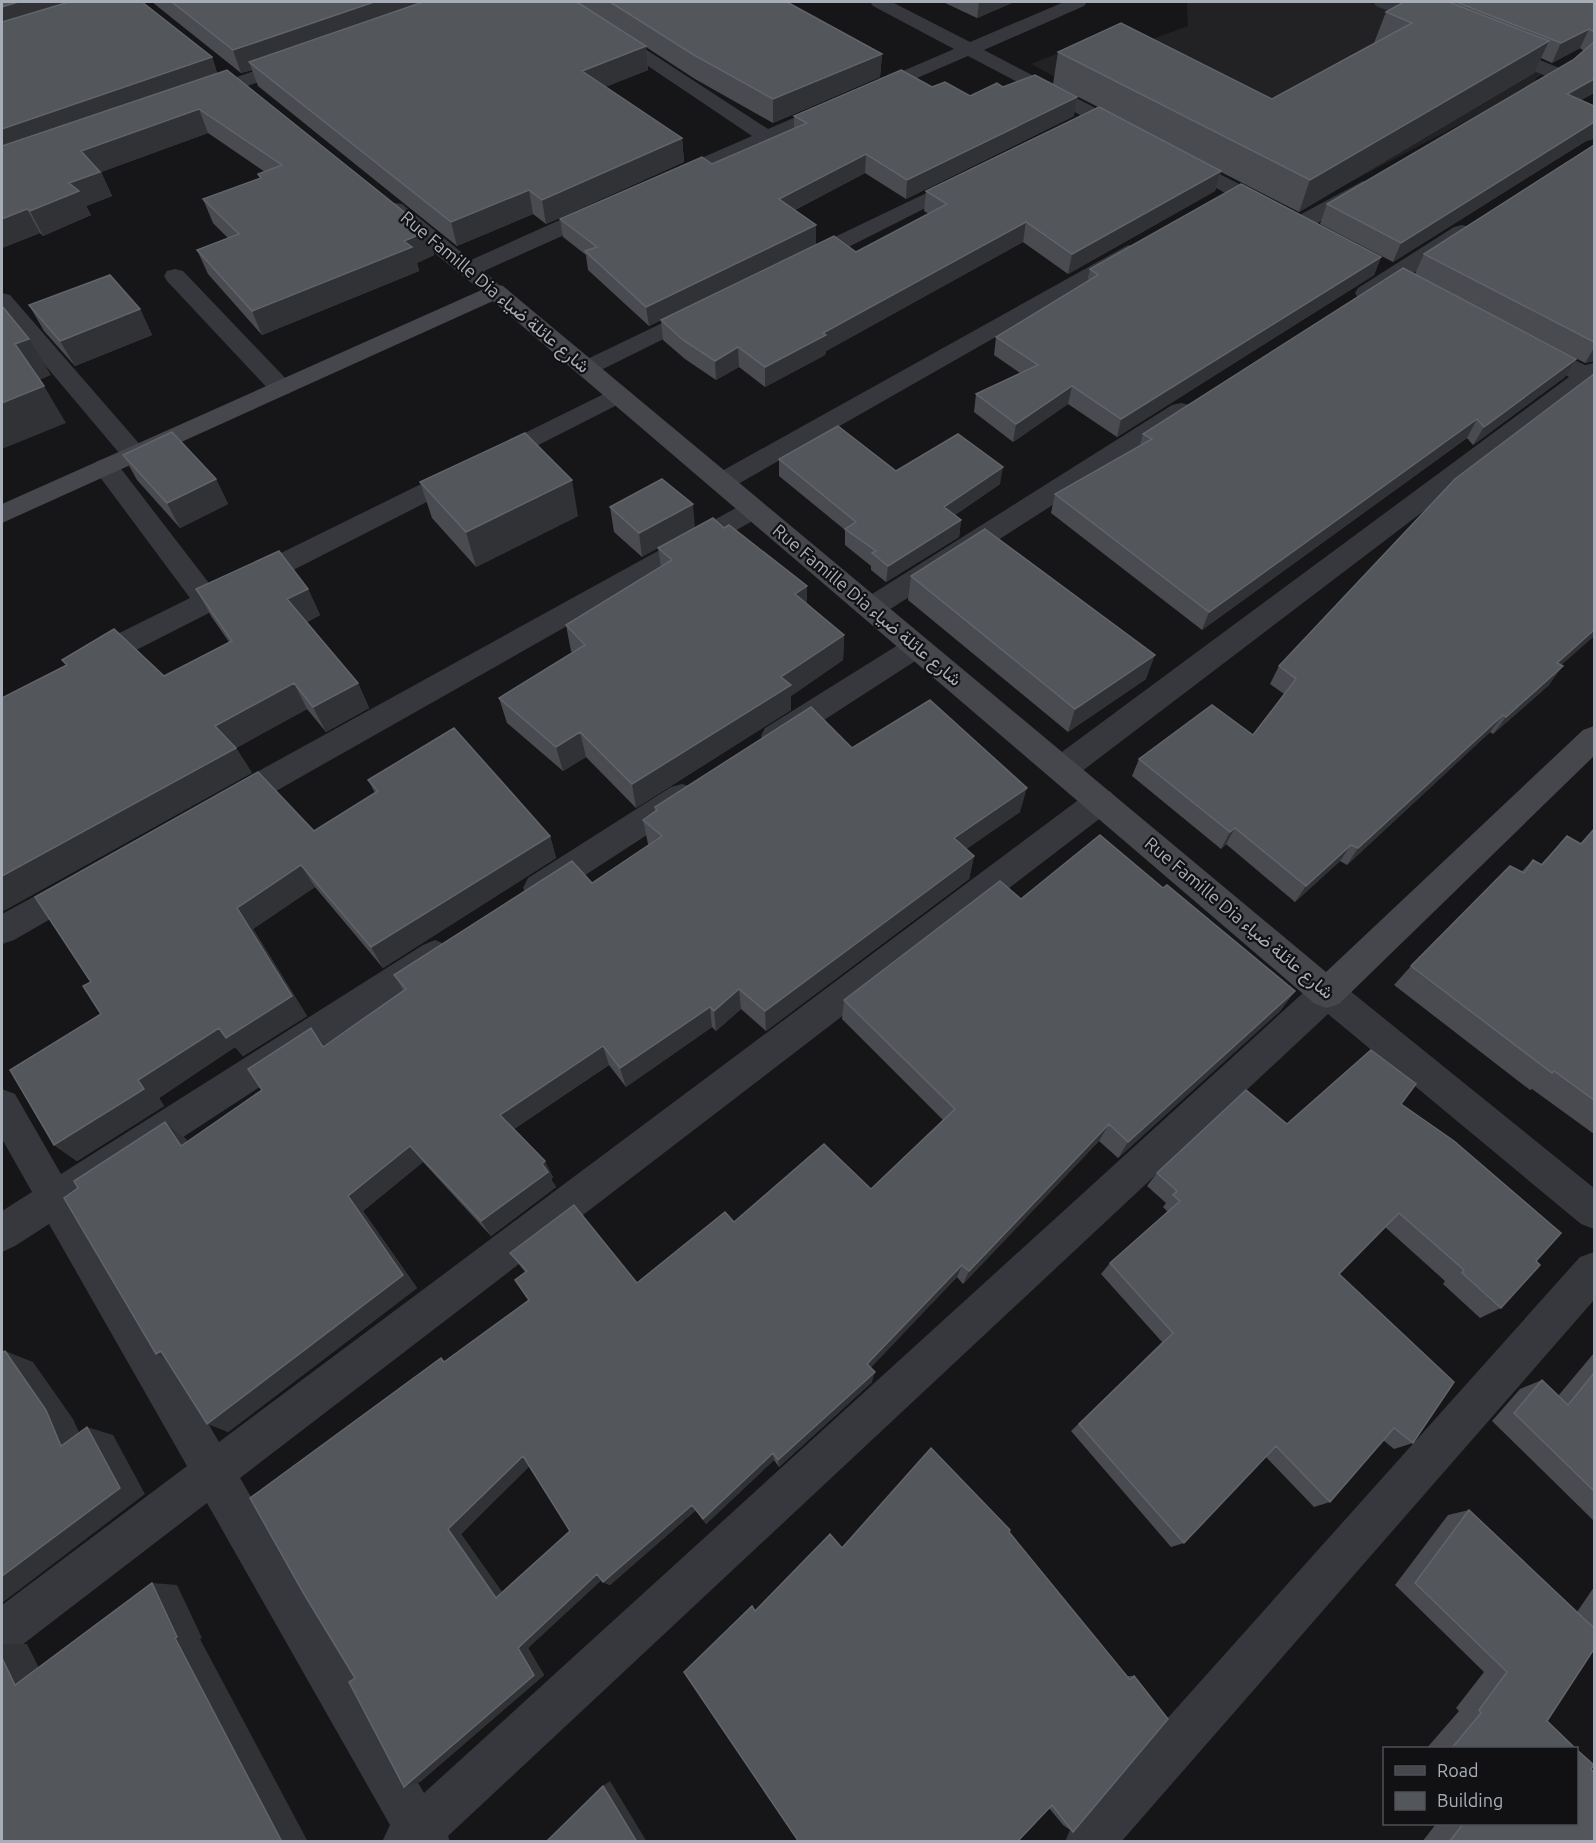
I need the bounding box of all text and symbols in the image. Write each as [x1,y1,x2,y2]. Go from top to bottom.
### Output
street label: Rue Famille Dia شارع عائلة ضياء [395,206,594,378]
street label: Rue Famille Dia شارع عائلة ضياء [767,519,966,691]
street label: Rue Famille Dia شارع عائلة ضياء [1139,832,1338,1004]
legend [1383,1747,1578,1825]
text: Road [1437,1760,1479,1780]
text: Building [1437,1790,1503,1810]

